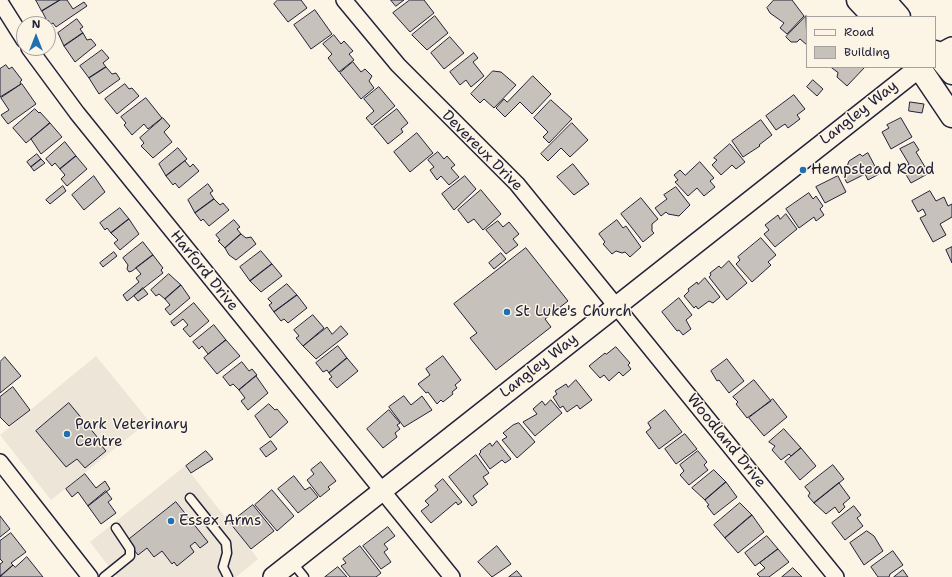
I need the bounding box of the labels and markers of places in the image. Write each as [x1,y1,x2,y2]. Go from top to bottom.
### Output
place label: Hempstead Road [811,161,934,179]
marker: Hempstead Road [798,165,808,175]
place label: St Luke's Church [515,303,632,321]
marker: St Luke's Church [502,307,512,317]
place label: Park Veterinary Centre [75,416,188,451]
marker: Park Veterinary Centre [62,429,72,439]
place label: Essex Arms [179,512,261,530]
marker: Essex Arms [166,516,176,526]

